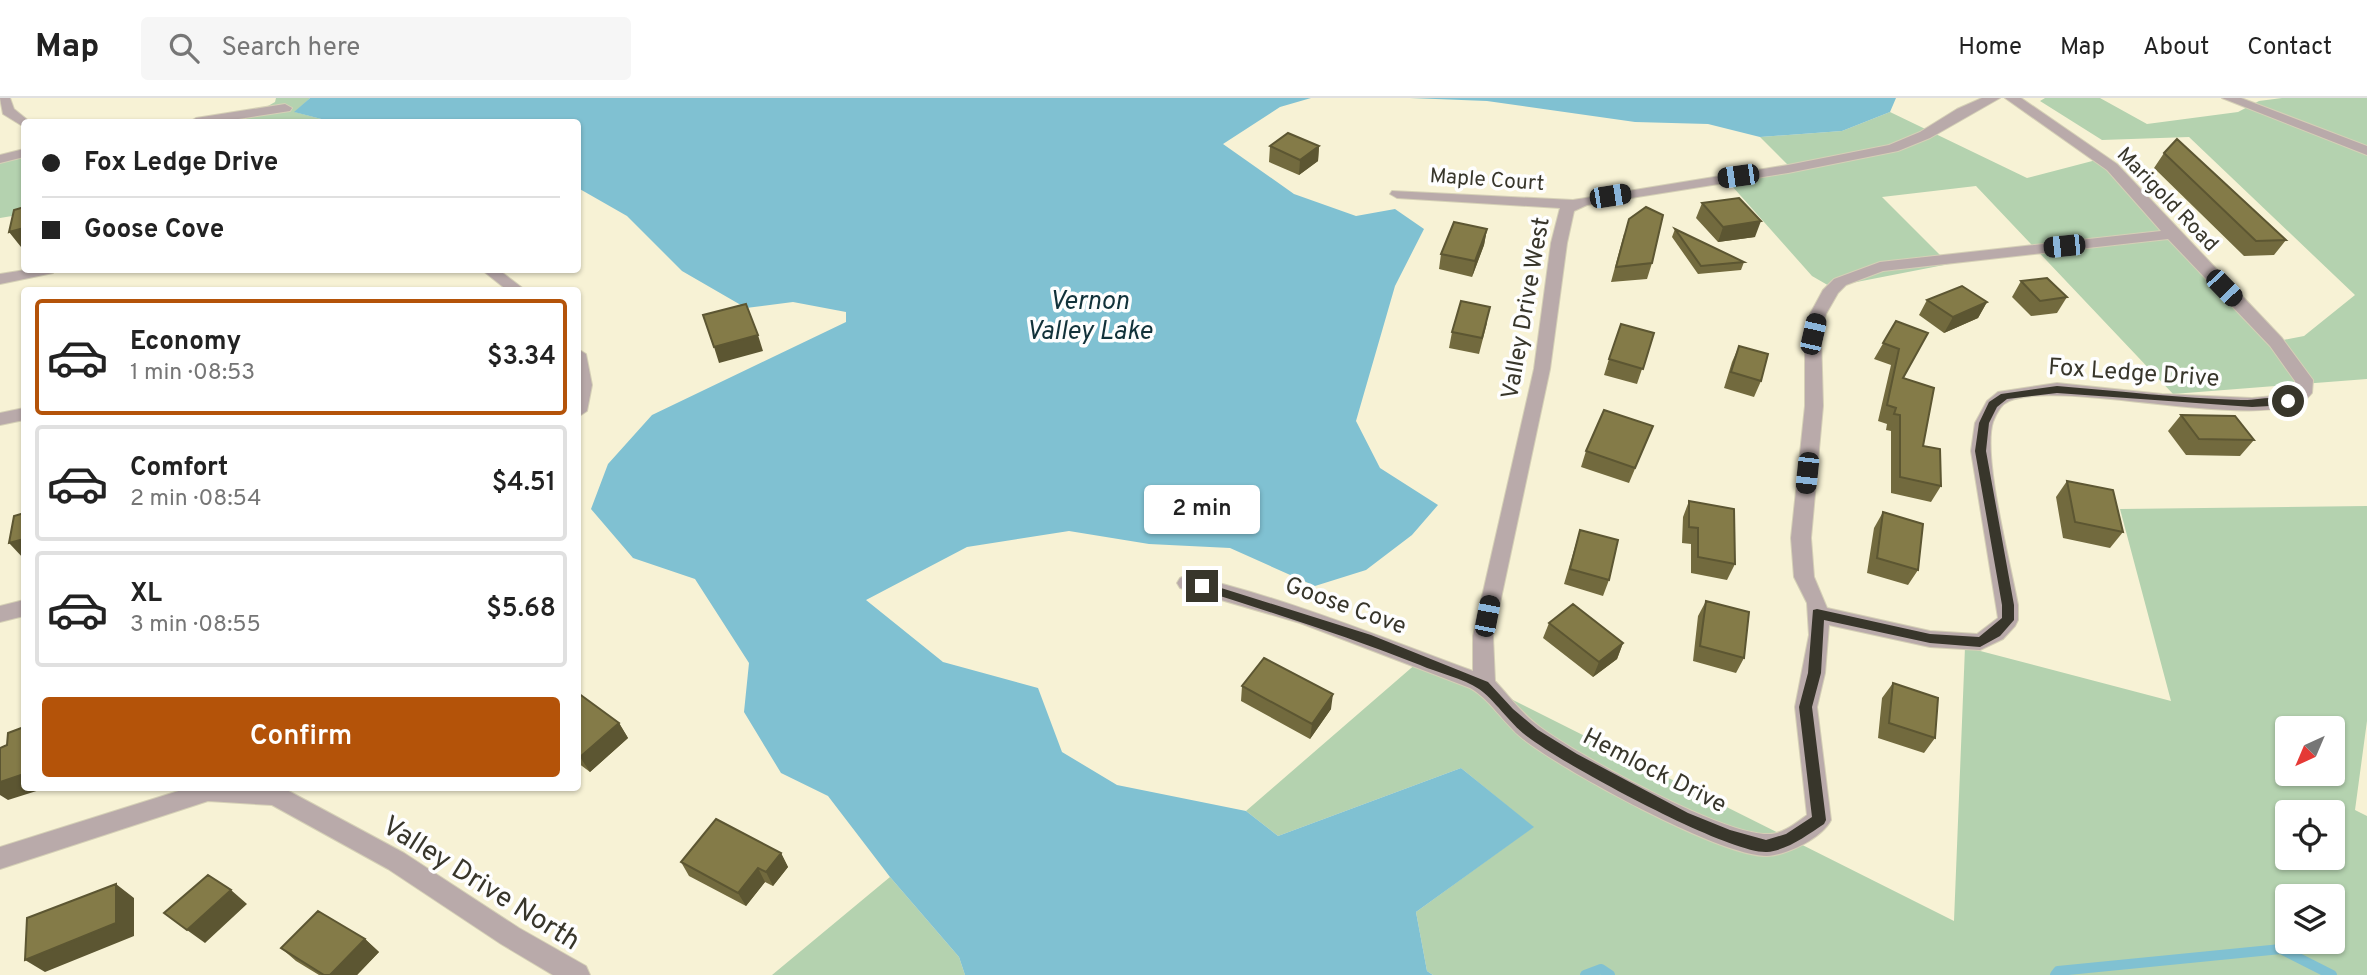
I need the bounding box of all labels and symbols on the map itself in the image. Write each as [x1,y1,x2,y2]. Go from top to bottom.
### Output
street label: Marigold Road [2110,142,2224,258]
street label: Maple Court [1429,163,1545,198]
car [1716,163,1761,189]
car [1588,182,1633,210]
street label: Valley Drive West [1496,215,1558,402]
car [2043,233,2086,259]
car [2202,266,2247,310]
water label: Vernon Valley Lake [1026,286,1153,349]
car [1799,311,1828,357]
street label: Fox Ledge Drive [2047,353,2220,395]
route start [2272,385,2304,417]
car [1795,451,1820,495]
callout: 2 min [1144,484,1260,533]
route end [1186,570,1218,602]
street label: Goose Cove [1281,571,1410,643]
car [1473,593,1502,639]
north arrow [2275,716,2345,786]
street label: Hemlock Drive [1577,723,1731,821]
street label: Valley Drive North [375,809,586,960]

